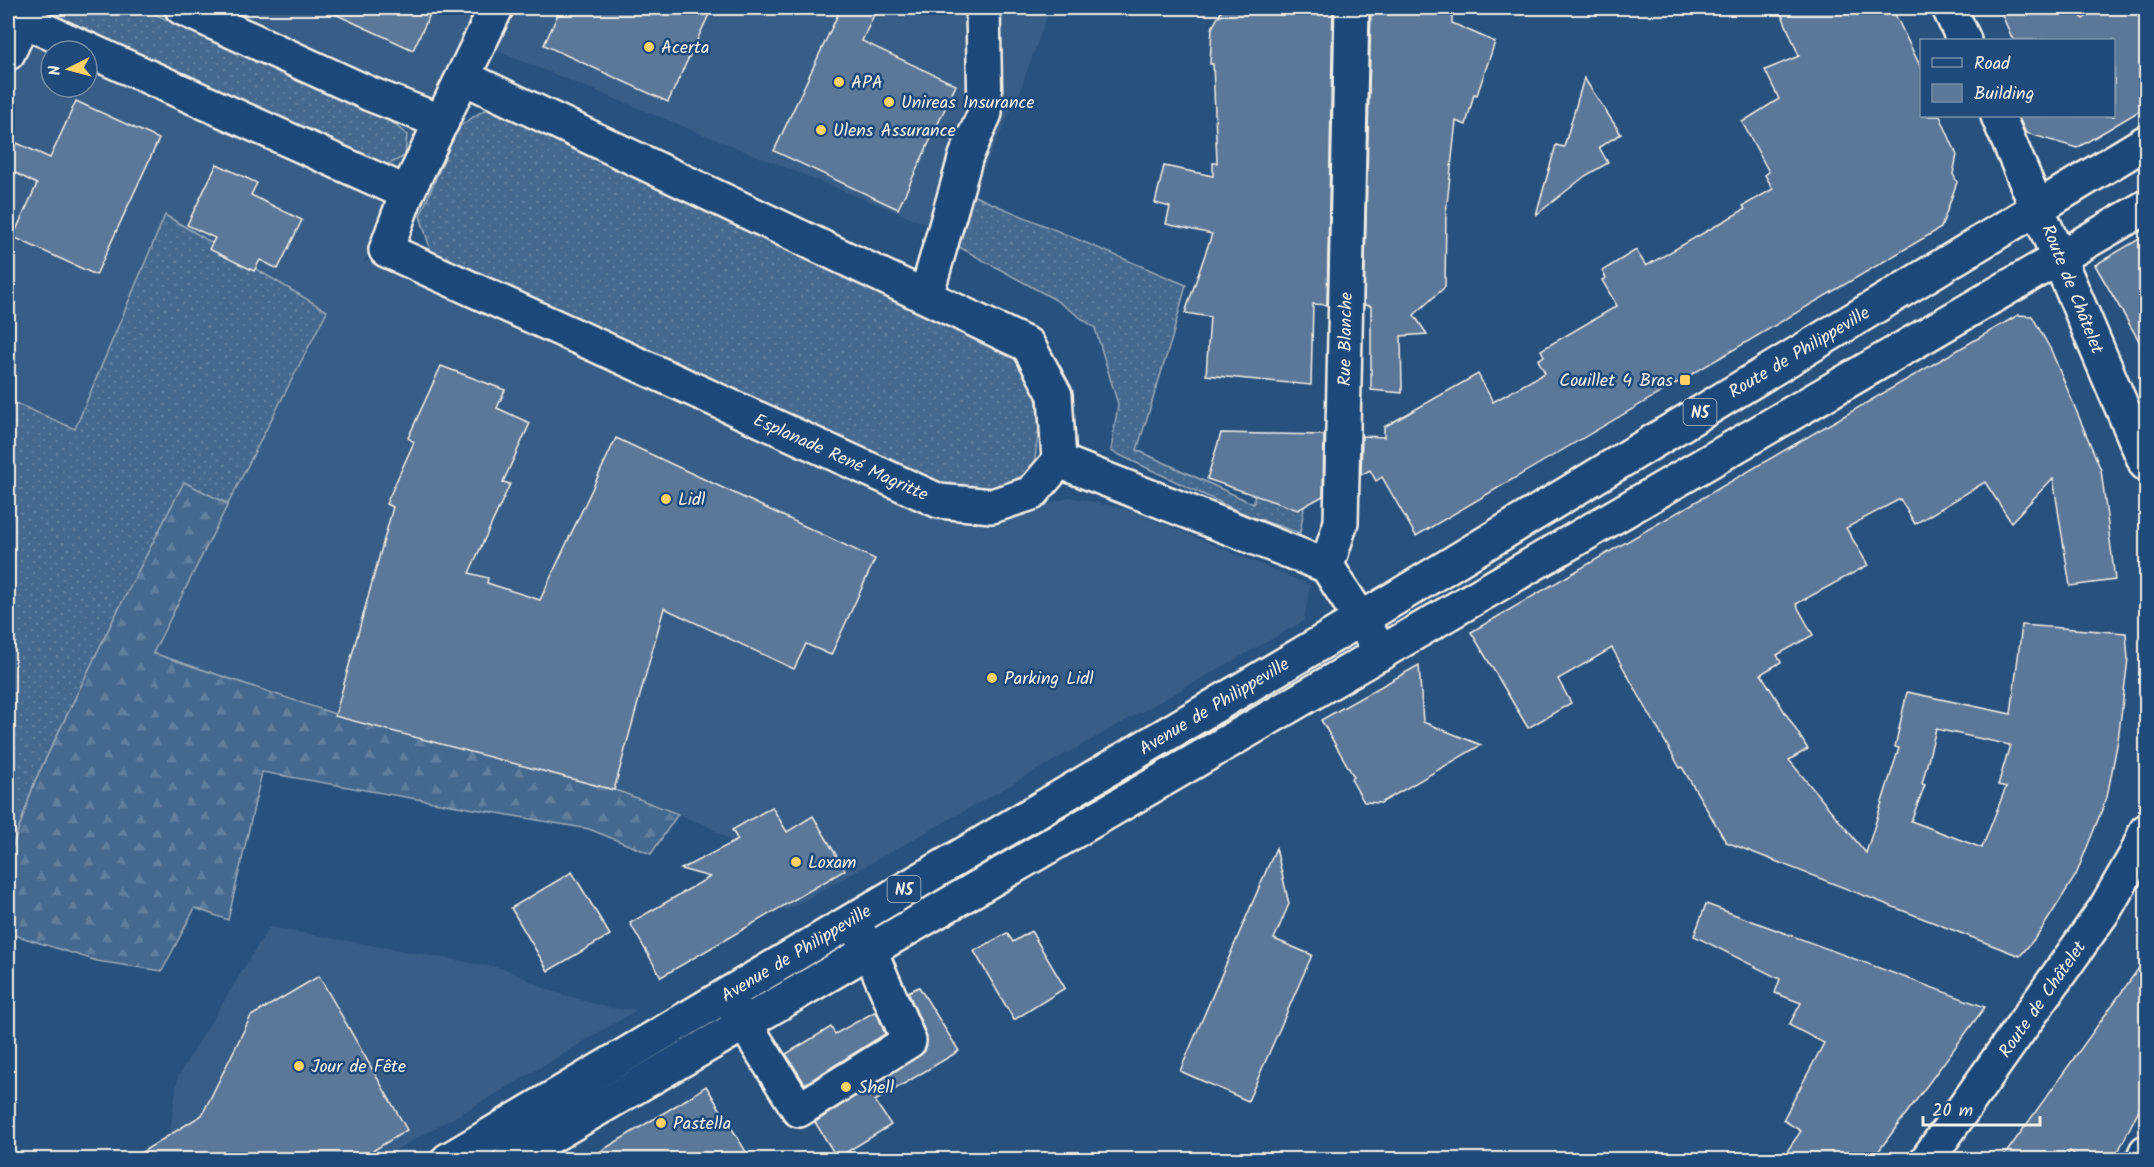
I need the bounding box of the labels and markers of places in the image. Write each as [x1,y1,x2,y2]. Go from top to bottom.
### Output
place label: Acerta [661,34,709,63]
marker: Acerta [642,40,656,54]
place label: APA [851,69,883,98]
marker: APA [832,75,846,89]
place label: Unireas Insurance [901,89,1035,118]
marker: Unireas Insurance [882,95,896,109]
place label: Ulens Assurance [833,117,956,146]
marker: Ulens Assurance [814,123,828,137]
place label: Couillet 4 Bras [1559,367,1673,396]
marker: Couillet 4 Bras [1678,373,1692,387]
place label: Lidl [678,486,706,515]
marker: Lidl [659,492,673,506]
place label: Parking Lidl [1004,665,1094,694]
marker: Parking Lidl [985,671,999,685]
place label: Loxam [808,849,856,878]
marker: Loxam [789,855,803,869]
place label: Jour de Fête [311,1053,406,1082]
marker: Jour de Fête [292,1059,306,1073]
place label: Shell [858,1074,895,1103]
marker: Shell [839,1080,853,1094]
place label: Pastella [673,1110,731,1139]
marker: Pastella [654,1116,668,1130]

